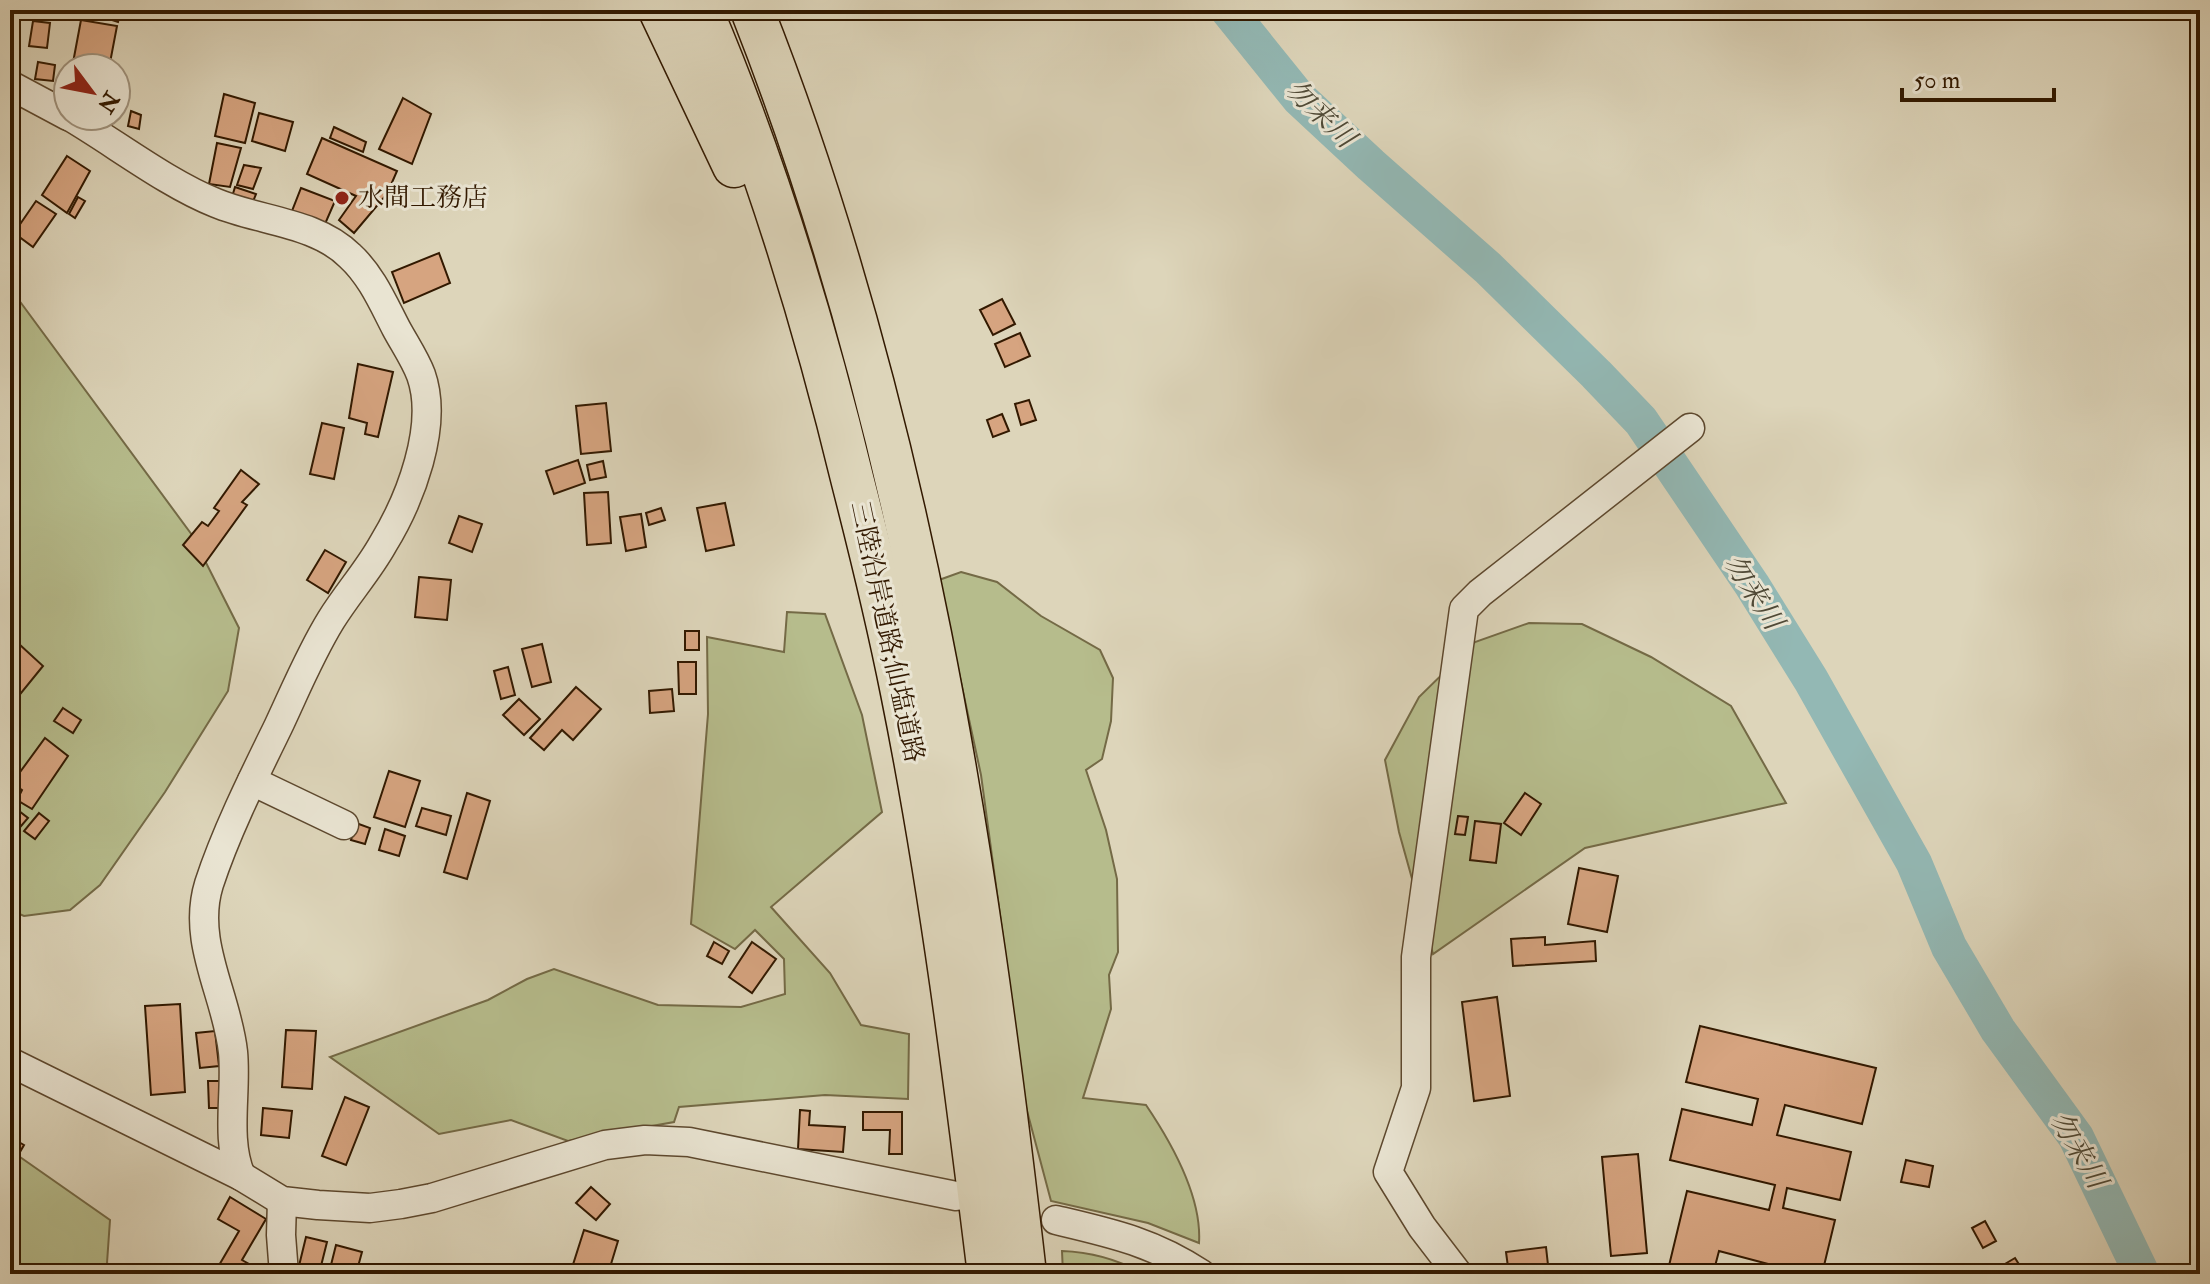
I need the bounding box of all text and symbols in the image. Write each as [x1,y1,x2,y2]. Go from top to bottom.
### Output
north arrow [52,52,132,132]
scale bar [1902,52,2054,102]
text: 50 m [1914,65,1961,96]
water label: 勿来川 [1278,72,1365,158]
text: N [91,85,126,118]
place label: 水間工務店 [358,182,488,214]
marker: 水間工務店 [333,189,351,207]
street label: 三陸沿岸道路;仙塩道路 [844,498,930,766]
water label: 勿来川 [1715,547,1792,639]
water label: 勿来川 [2042,1105,2116,1198]

